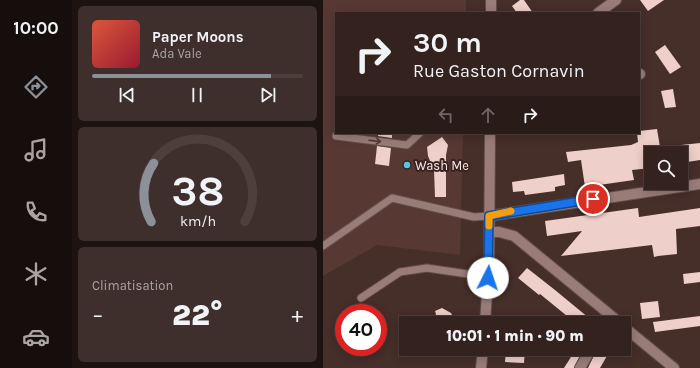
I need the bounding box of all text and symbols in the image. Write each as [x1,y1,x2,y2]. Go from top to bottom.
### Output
text: 10:00 [13,17,59,39]
text: 30 m [413,26,482,59]
text: Paper Moons [152,28,244,46]
icon: right [347,28,399,80]
text: Ada Vale [152,46,202,61]
text: Rue Gaston Cornavin [413,60,585,82]
icon: directions [22,73,50,101]
icon: previous [116,84,138,106]
icon: pause [186,84,208,106]
icon: next [257,84,279,106]
icon: left [435,104,457,126]
icon: ahead [477,104,499,126]
icon: right [519,104,541,126]
icon: music [22,136,50,164]
one-way arrow [368,137,381,145]
map controls [644,146,688,190]
button: search [644,146,688,190]
place label: Wash Me [415,158,469,173]
marker: Wash Me [402,160,412,170]
text: 38 [171,167,224,215]
pin [576,182,610,216]
icon: arrive [582,188,604,210]
icon: phone [22,198,50,226]
text: km/h [179,213,216,230]
position arrow [467,257,509,299]
icon: climate [22,260,50,288]
text: Climatisation [92,278,173,293]
text: 22° [172,297,223,333]
text: − [92,302,104,328]
text: + [291,302,303,328]
speed limit sign: 40 [335,304,387,356]
icon: car [22,323,50,351]
text: 10:01 · 1 min · 90 m [446,327,584,345]

